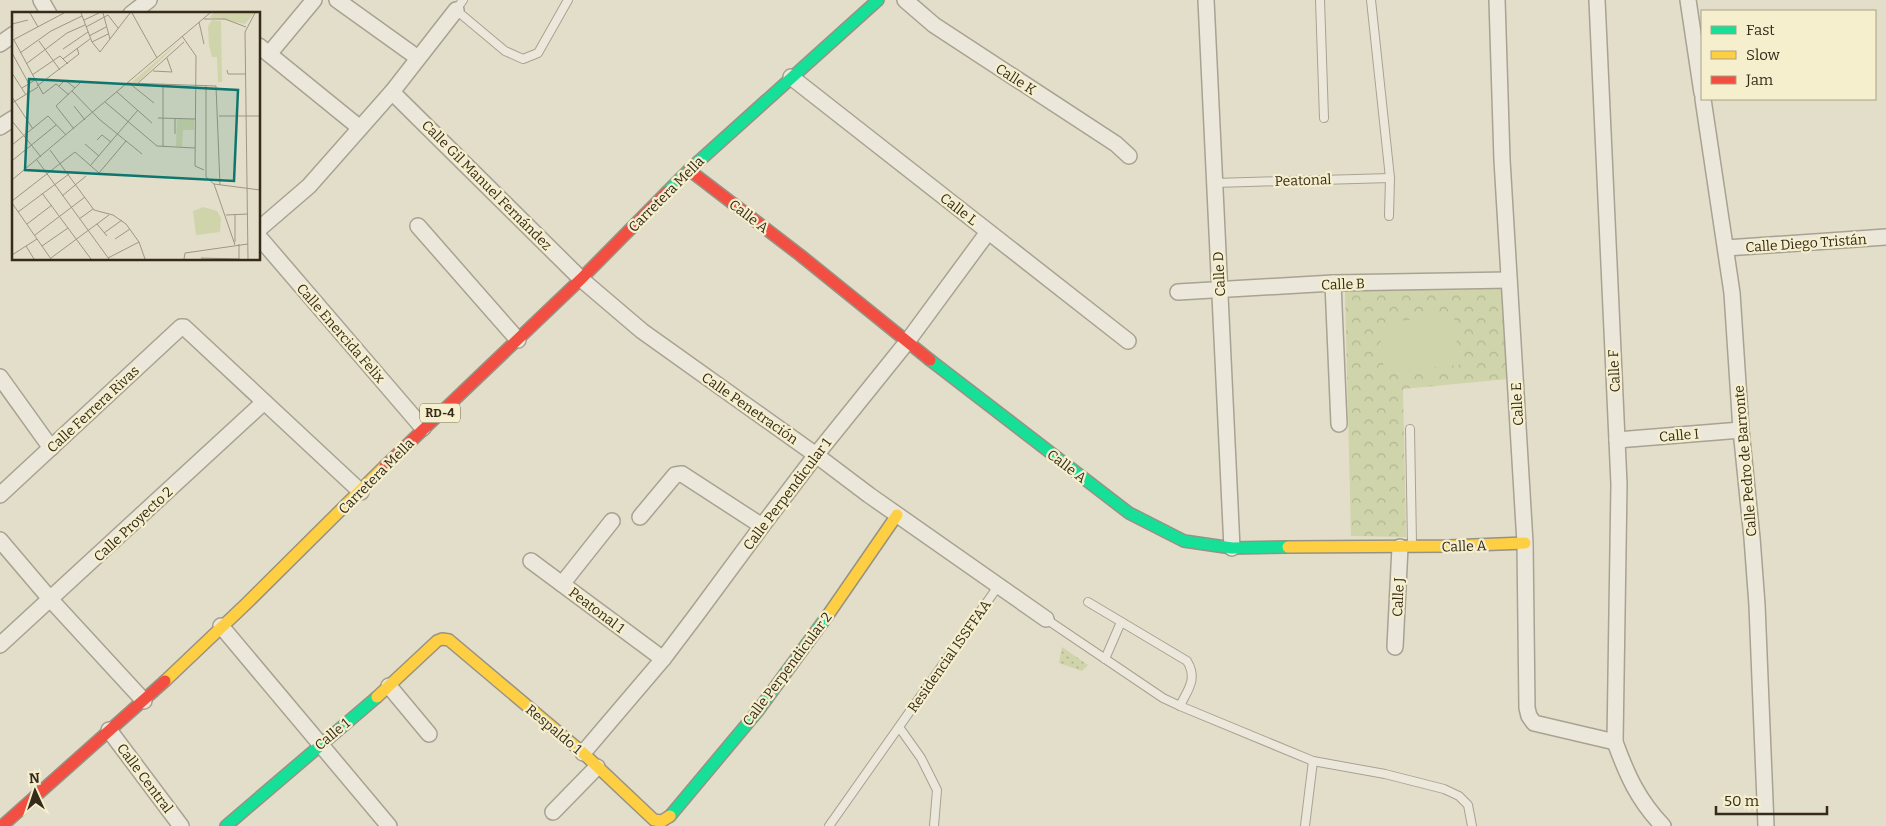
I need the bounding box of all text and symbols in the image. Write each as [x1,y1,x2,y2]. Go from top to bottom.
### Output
legend [1701,10,1876,100]
inset map [12,12,260,260]
text: Fast [1746,21,1775,39]
text: Slow [1746,46,1781,64]
street label: Calle K [992,60,1039,99]
text: Jam [1745,71,1774,89]
street label: Calle Gil Manuel Fernández [418,117,555,254]
street label: Carretera Mella [625,153,708,236]
street label: Peatonal [1274,171,1332,190]
street label: Calle L [937,190,981,229]
street label: Calle A [726,196,772,237]
street label: Calle Diego Tristán [1745,231,1867,256]
street label: Calle D [1210,251,1229,297]
street label: Calle B [1321,275,1365,294]
street label: Calle Enercida Felix [293,280,389,387]
street label: Calle F [1605,349,1624,393]
street label: Calle Ferrera Rivas [44,362,143,456]
street label: Calle Penetración [698,369,801,448]
street label: Calle E [1508,382,1527,426]
street label: Calle Pedro de Barronte [1730,384,1761,537]
road number: RD-4 [420,403,460,422]
street label: Calle I [1658,425,1700,446]
street label: Carretera Mella [335,435,418,518]
street label: Calle Perpendicular 1 [740,435,835,554]
street label: Calle A [1044,446,1090,487]
street label: Calle Proyecto 2 [90,483,176,565]
street label: Calle A [1441,537,1487,556]
street label: Calle J [1389,576,1408,617]
street label: Peatonal 1 [565,584,628,637]
street label: Residencial ISSFFAA [904,597,995,716]
street label: Calle Perpendicular 2 [739,609,836,729]
street label: Respaldo 1 [522,701,585,758]
street label: Calle 1 [311,715,354,754]
street label: Calle Central [113,740,176,816]
north arrow [10,766,60,816]
text: N [29,770,40,787]
scale bar [1716,784,1827,816]
text: 50 m [1724,792,1760,810]

